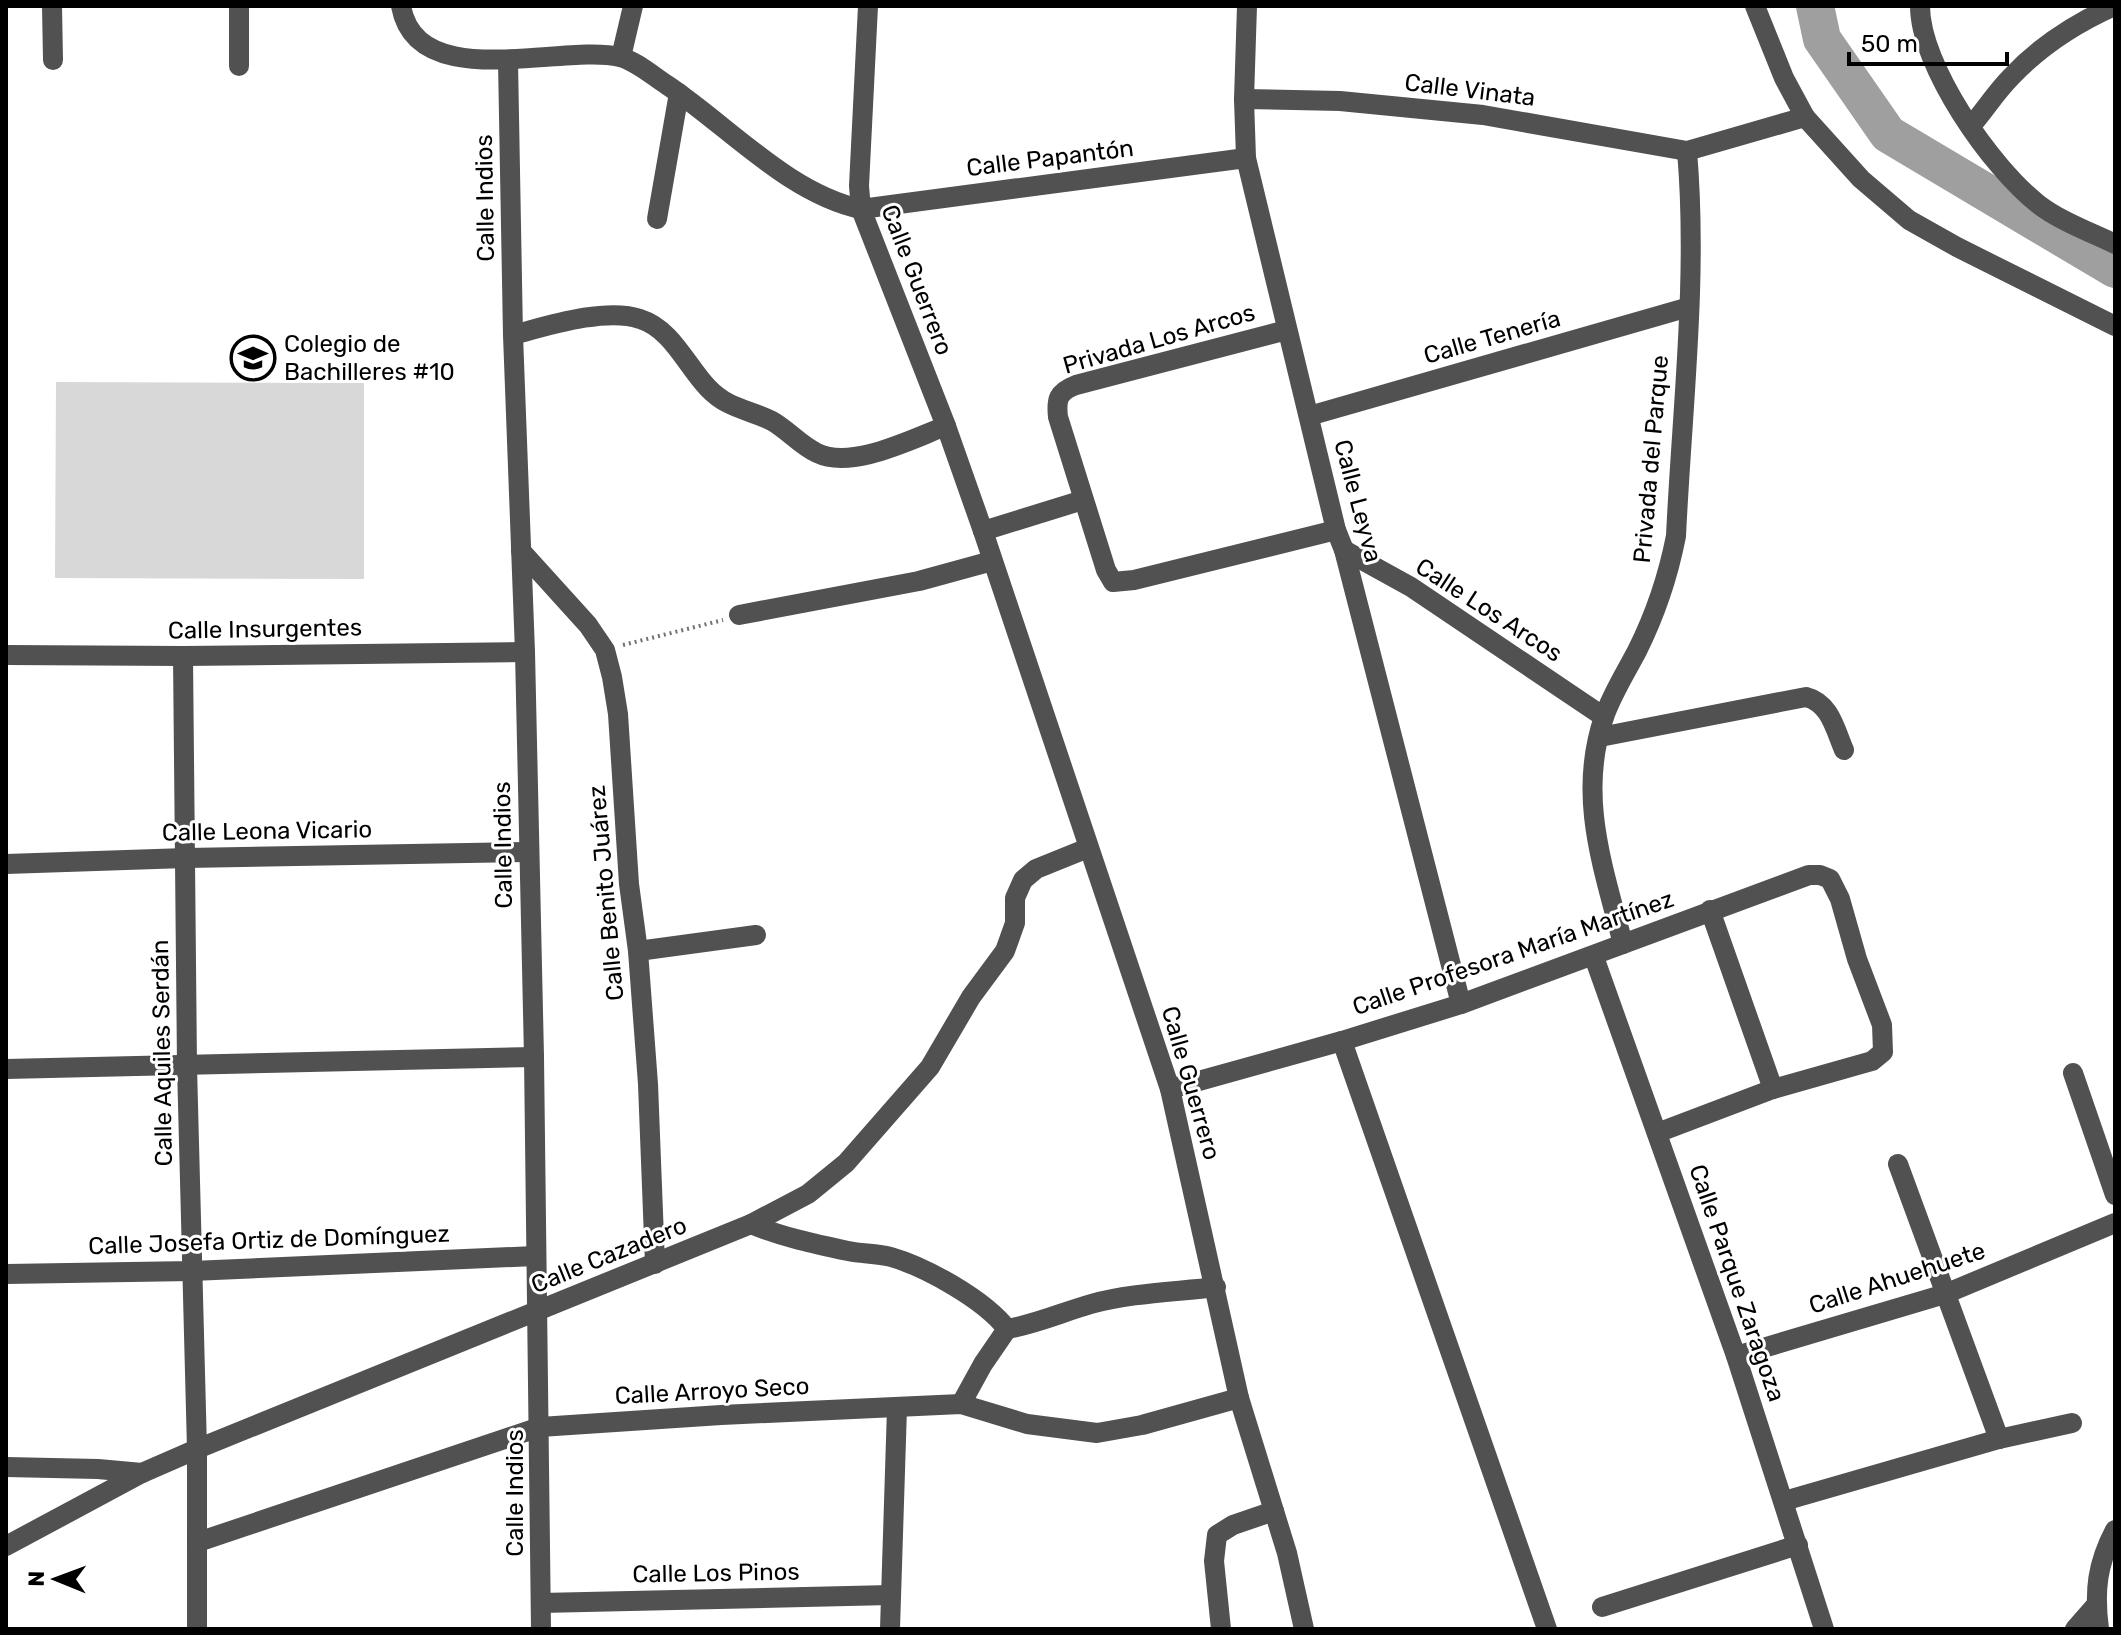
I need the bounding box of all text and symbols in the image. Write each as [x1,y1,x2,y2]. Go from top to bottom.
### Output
scale bar [1849,16,2007,66]
text: 50 m [1861,30,1918,58]
street label: Calle Vinata [1403,68,1537,112]
street label: Calle Indios [470,134,500,262]
street label: Calle Papantón [965,134,1135,182]
street label: Calle Guerrero [876,201,958,359]
street label: Privada Los Arcos [1060,298,1258,380]
street label: Calle Tenería [1420,304,1564,370]
place label: Colegio de Bachilleres #10 [284,330,455,386]
school or university icon: Colegio de Bachilleres #10 [229,334,277,382]
street label: Privada del Parque [1628,354,1674,564]
street label: Calle Leyva [1328,437,1388,565]
street label: Calle Los Arcos [1411,552,1567,668]
street label: Calle Insurgentes [168,613,362,645]
street label: Calle Indios [488,781,518,909]
street label: Calle Benito Juárez [583,784,629,1002]
street label: Calle Leona Vicario [162,815,372,847]
street label: Calle Profesora María Martínez [1349,885,1677,1021]
street label: Calle Aquiles Serdán [146,939,178,1167]
street label: Calle Guerrero [1156,1003,1226,1163]
street label: Calle Parque Zaragoza [1683,1161,1791,1405]
street label: Calle Cazadero [527,1211,691,1299]
street label: Calle Josefa Ortiz de Domínguez [88,1220,450,1260]
street label: Calle Ahuehuete [1805,1236,1989,1320]
street label: Calle Arroyo Seco [614,1372,810,1410]
street label: Calle Indios [501,1429,529,1557]
north arrow [16,1539,96,1619]
street label: Calle Los Pinos [632,1558,800,1588]
text: N [23,1571,50,1587]

